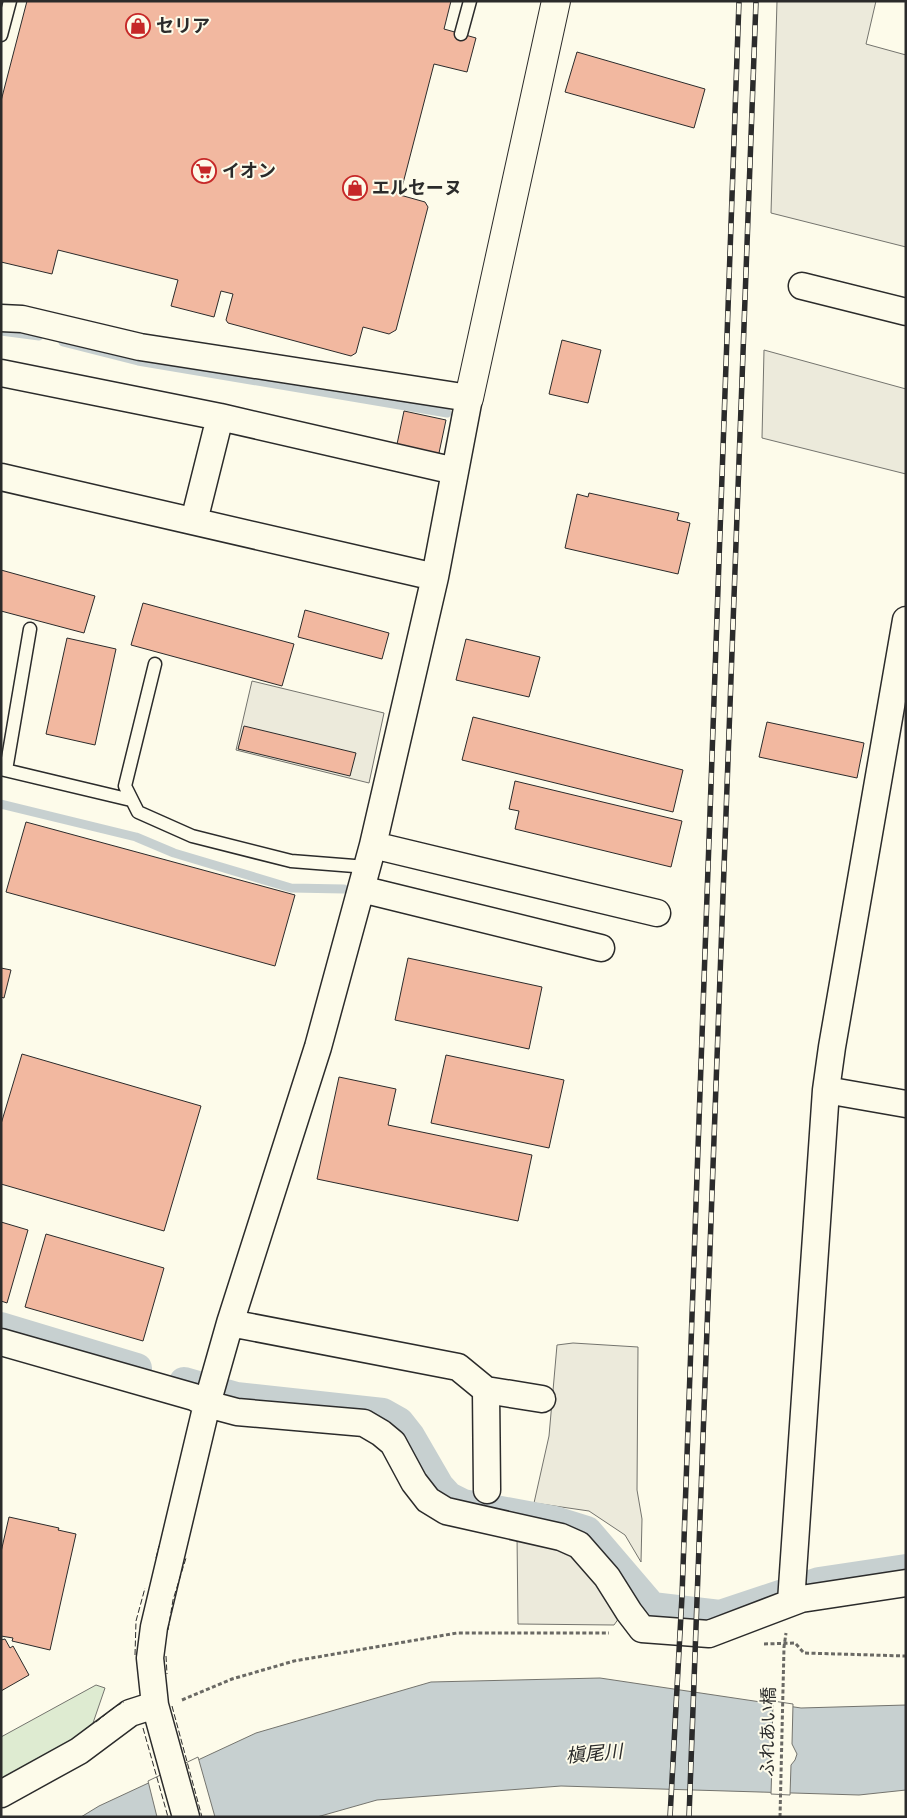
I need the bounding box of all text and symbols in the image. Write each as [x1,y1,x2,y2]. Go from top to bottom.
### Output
shop icon: セリア [125,13,151,39]
place label: セリア [156,14,210,36]
supermarket icon: イオン [191,158,217,184]
place label: イオン [222,159,276,181]
shop icon: エルセーヌ [342,175,368,201]
place label: エルセーヌ [372,176,462,198]
street label: ふれあい橋 [755,1687,779,1777]
water label: 槇尾川 [565,1738,625,1766]

